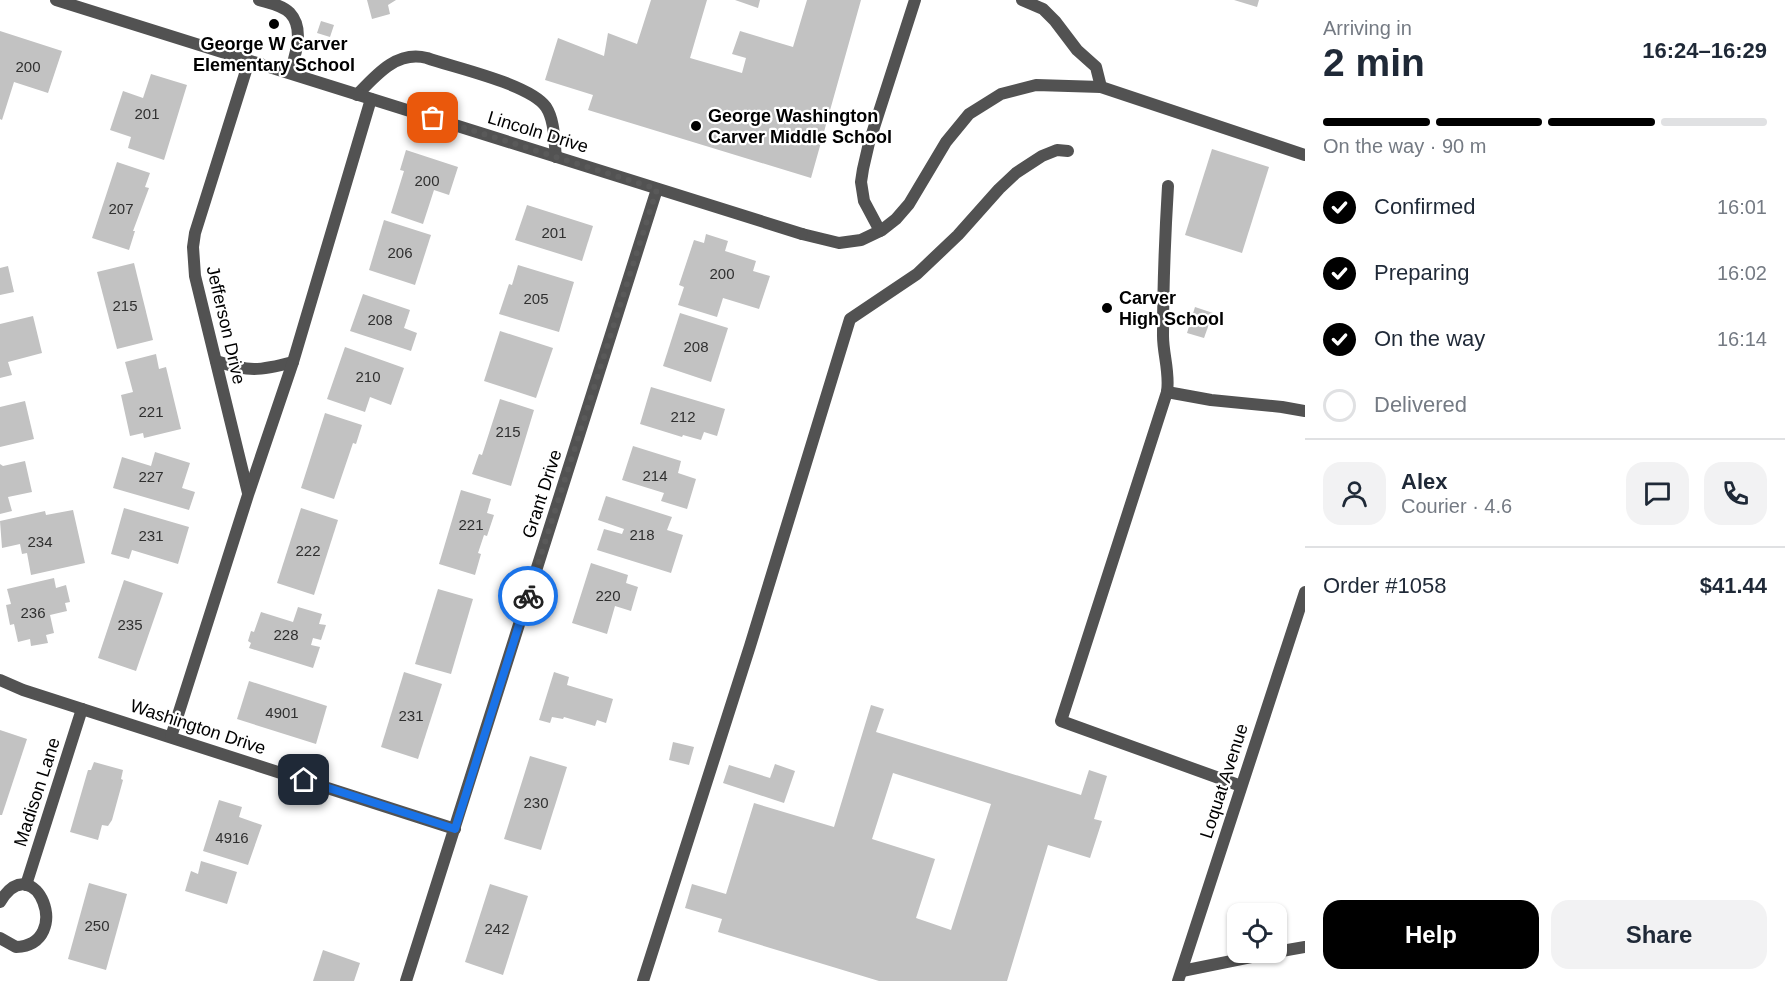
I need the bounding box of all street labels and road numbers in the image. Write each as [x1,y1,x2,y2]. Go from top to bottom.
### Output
street label: Lincoln Drive [485,107,591,157]
street label: Jefferson Drive [203,264,249,386]
street label: Grant Drive [518,447,566,541]
street label: Washington Drive [128,696,268,758]
street label: Loquat Avenue [1196,721,1252,841]
street label: Madison Lane [10,735,64,849]

